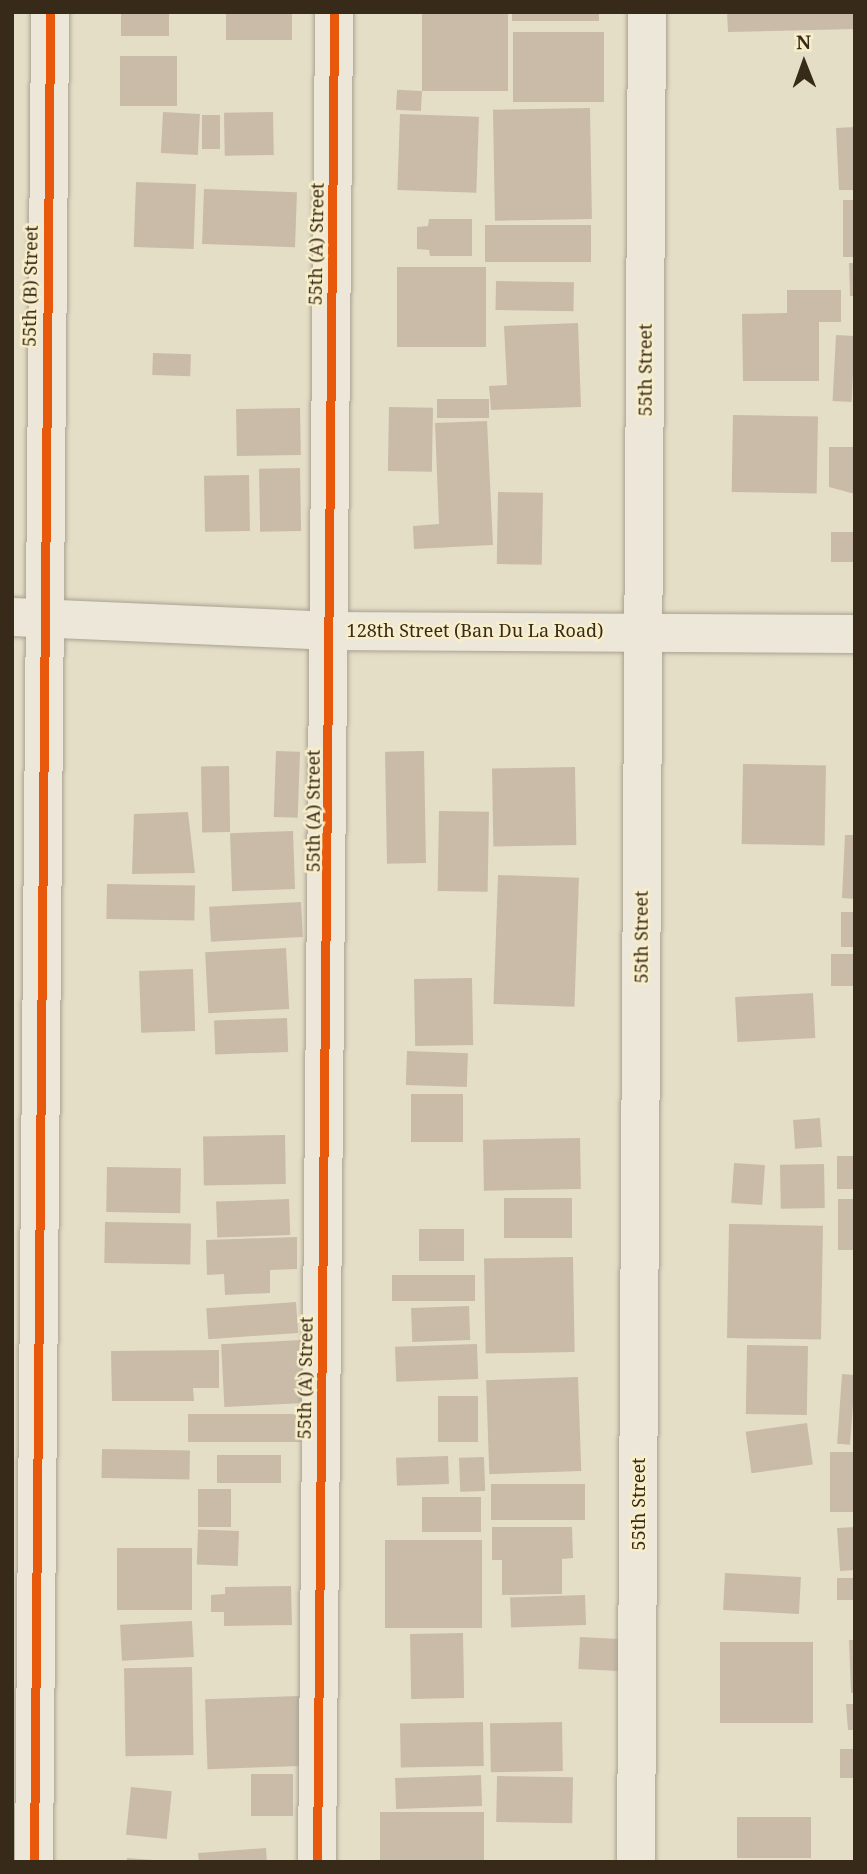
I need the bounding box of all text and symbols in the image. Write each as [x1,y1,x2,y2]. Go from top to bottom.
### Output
north arrow [769,28,839,98]
text: N [796,29,811,55]
street label: 55th (A) Street [304,183,328,305]
street label: 55th (B) Street [18,225,42,347]
street label: 55th Street [634,324,656,416]
street label: 128th Street (Ban Du La Road) [347,619,603,641]
street label: 55th (A) Street [302,750,324,872]
street label: 55th Street [630,891,652,983]
street label: 55th (A) Street [293,1317,317,1439]
street label: 55th Street [627,1458,649,1550]

